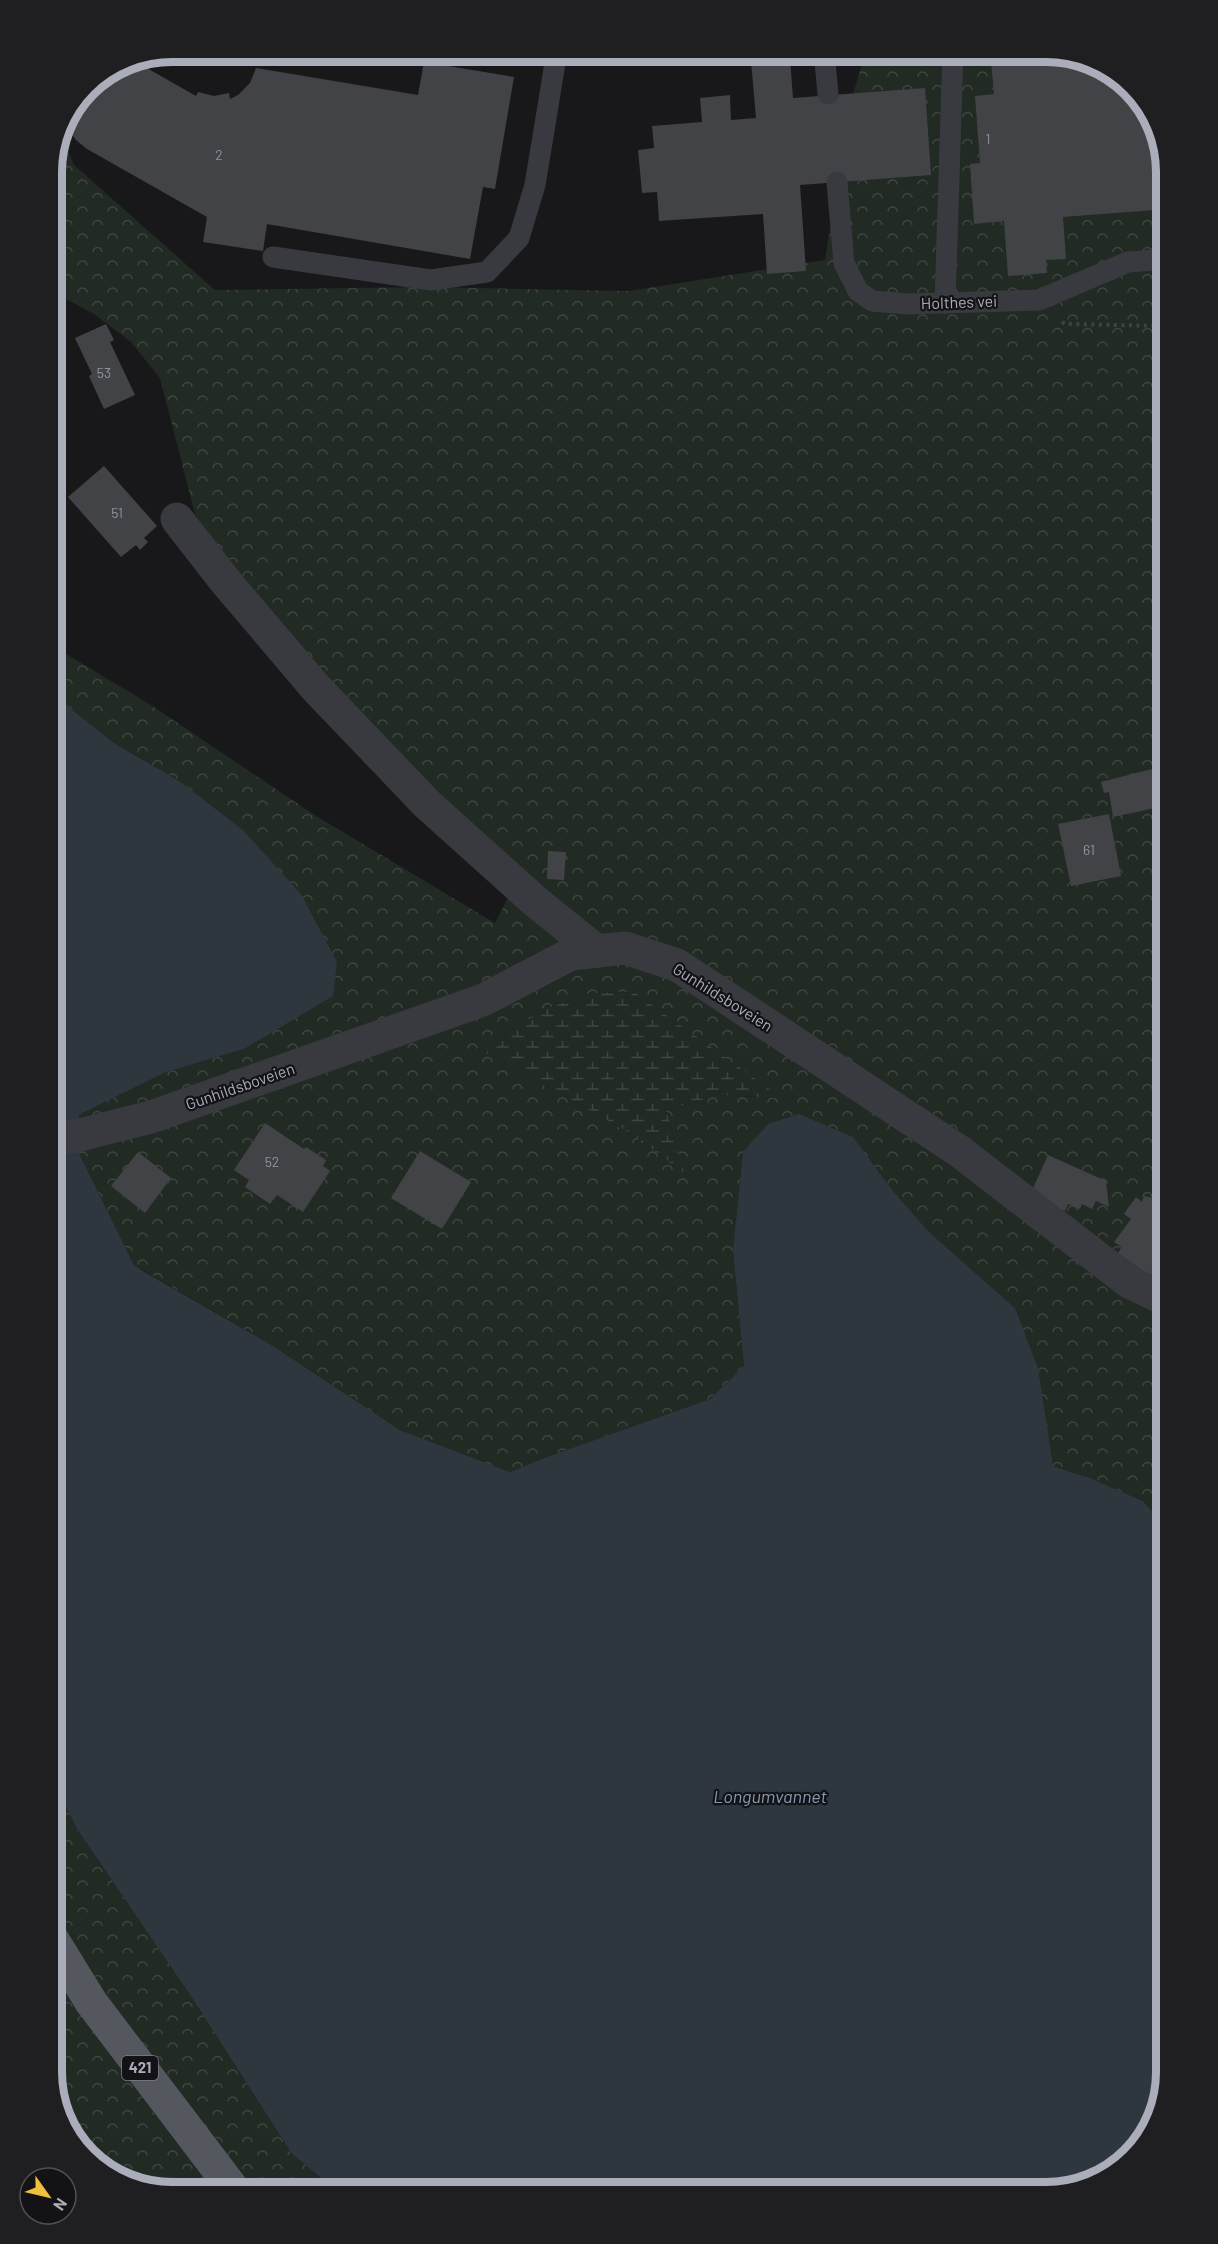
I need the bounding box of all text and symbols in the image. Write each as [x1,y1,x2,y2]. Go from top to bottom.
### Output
house number: 1 [986,130,990,147]
house number: 2 [215,146,223,163]
street label: Holthes vei [920,291,998,312]
house number: 53 [97,364,111,381]
house number: 51 [111,504,123,521]
house number: 61 [1083,841,1095,858]
street label: Gunhildsboveien [670,958,777,1035]
street label: Gunhildsboveien [183,1058,297,1113]
house number: 52 [265,1153,279,1170]
water label: Longumvannet [713,1785,827,1807]
road number: 421 [122,2056,158,2080]
north arrow [18,2166,78,2226]
text: N [50,2195,72,2214]

